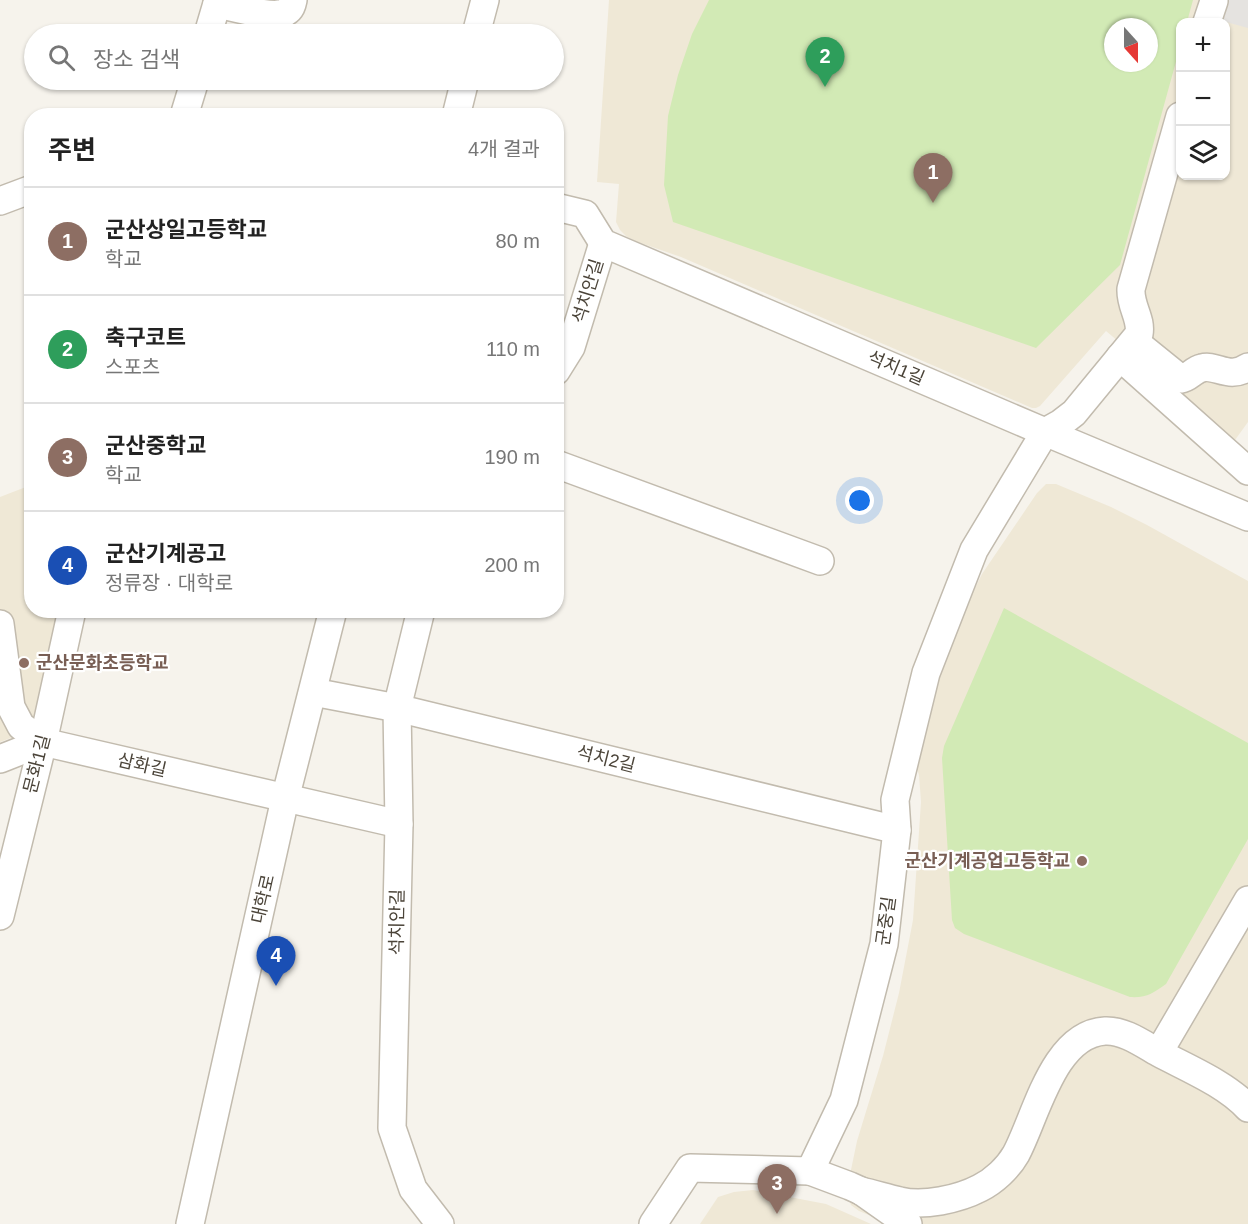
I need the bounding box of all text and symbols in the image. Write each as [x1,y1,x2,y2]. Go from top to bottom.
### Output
north arrow [1104,18,1158,72]
map controls [1176,18,1230,180]
button: + [1176,18,1230,72]
search box [24,24,564,90]
pin: 2 [806,38,844,87]
icon: search [45,41,78,74]
text: 장소 검색 [93,47,180,72]
button: − [1176,72,1230,126]
button: layers [1176,126,1230,180]
text: 주변 [48,135,96,165]
text: 4개 결과 [468,138,540,160]
pin: 1 [914,154,952,203]
text: 군산상일고등학교 [105,217,267,242]
text: 1 [62,230,73,252]
text: 80 m [496,230,540,252]
text: 학교 [105,248,142,270]
street label: 석치안길 [569,256,607,326]
text: 축구코트 [105,325,186,350]
text: 2 [62,338,73,360]
text: 110 m [486,338,540,360]
street label: 석치1길 [865,347,927,389]
text: 스포츠 [105,356,160,378]
text: 군산중학교 [105,433,206,458]
text: 3 [62,446,73,468]
text: 190 m [484,446,540,468]
text: 학교 [105,464,142,486]
your location [845,486,874,515]
text: 군산기계공고 [105,541,226,566]
text: 4 [62,554,73,576]
text: 200 m [484,554,540,576]
text: 정류장 · 대학로 [105,572,233,594]
place label: 군산문화초등학교 [36,653,168,673]
marker: 군산문화초등학교 [17,656,31,670]
street label: 문화1길 [20,733,54,795]
street label: 석치2길 [575,742,637,776]
street label: 삼화길 [116,750,168,780]
place label: 군산기계공업고등학교 [904,851,1070,871]
marker: 군산기계공업고등학교 [1075,854,1089,868]
street label: 대학로 [248,873,278,925]
street label: 석치안길 [386,889,408,955]
street label: 군중길 [873,895,899,947]
pin: 4 [256,936,296,986]
pin: 3 [758,1164,796,1214]

